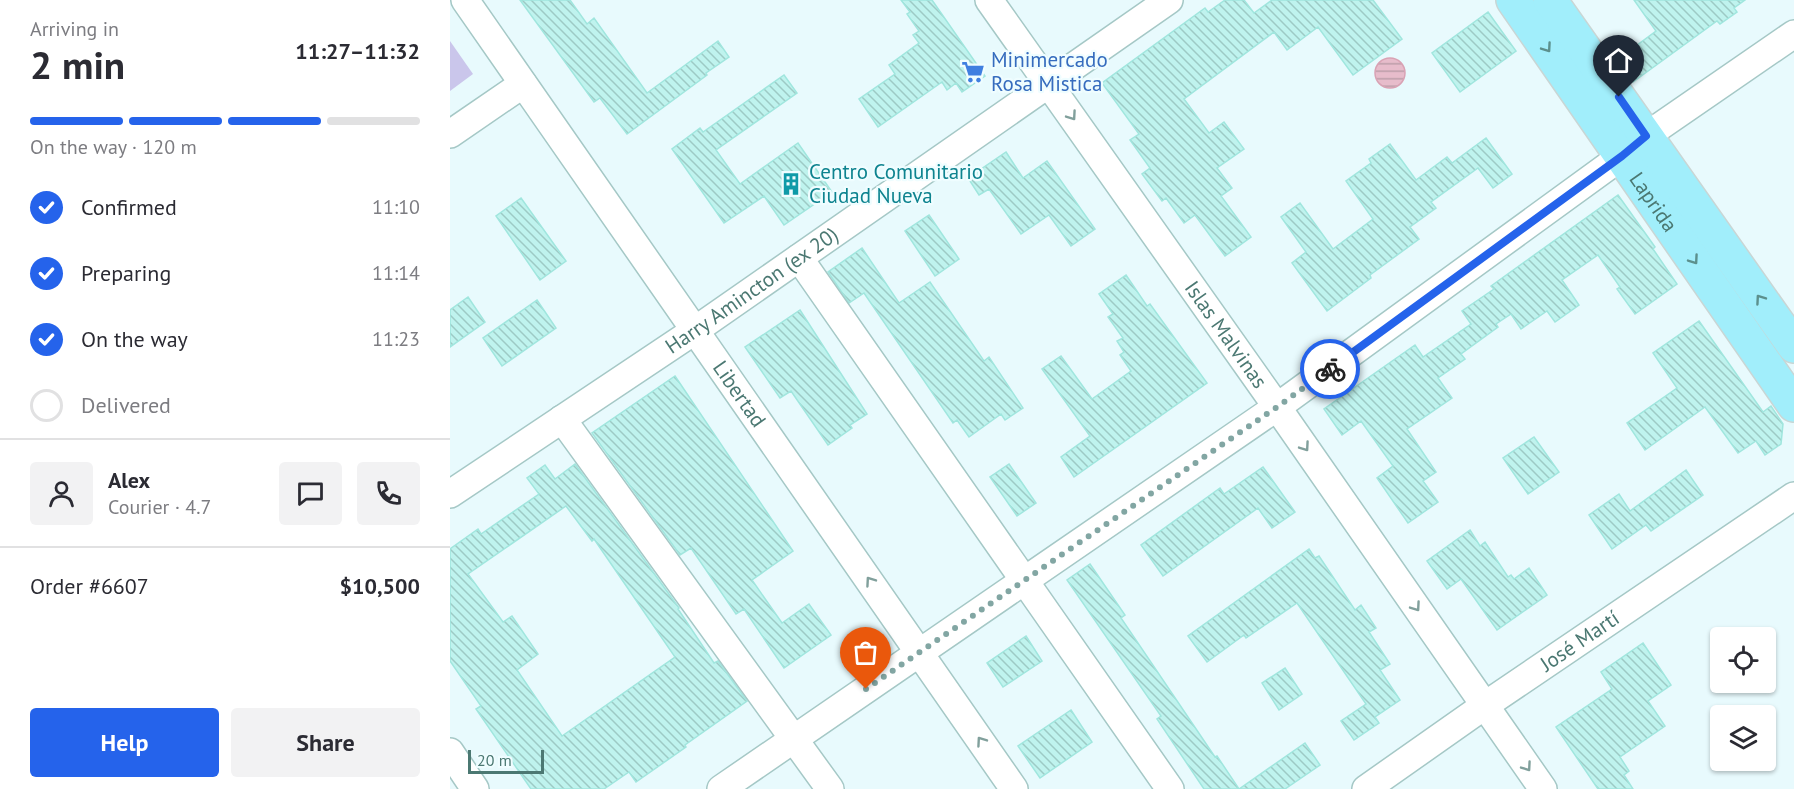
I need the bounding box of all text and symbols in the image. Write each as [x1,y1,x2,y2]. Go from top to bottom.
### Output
text: Arriving in [30,16,119,42]
pin [1593,35,1644,97]
text: 11:27–11:32 [295,37,420,65]
text: 2 min [30,39,125,90]
one-way arrow [1540,41,1551,52]
icon: home [1602,44,1635,77]
place label: Minimercado Rosa Mistica [991,46,1108,97]
supermarket icon: Minimercado Rosa Mistica [960,59,986,85]
one-way arrow [1065,109,1076,120]
text: On the way · 120 m [30,134,197,160]
place label: Centro Comunitario Ciudad Nueva [809,158,983,209]
street label: Laprida [1624,167,1684,237]
building icon: Centro Comunitario Ciudad Nueva [778,171,804,197]
icon: check [30,191,63,224]
text: Confirmed [81,193,177,221]
text: 11:10 [372,194,420,220]
street label: Harry Amincton (ex 20) [660,221,843,359]
one-way arrow [1687,254,1698,265]
icon: check [30,257,63,290]
text: Preparing [81,259,171,287]
text: 11:14 [372,260,420,286]
street label: Islas Malvinas [1179,275,1274,393]
one-way arrow [1756,294,1767,305]
icon: check [30,323,63,356]
text: On the way [81,325,188,353]
text: 11:23 [372,326,420,352]
courier [1300,339,1360,399]
icon: bike [1314,353,1347,386]
street label: Libertad [707,355,772,432]
text: Delivered [81,391,171,419]
one-way arrow [1298,441,1309,452]
button: person [30,462,93,525]
button: chat [279,462,342,525]
button: phone [357,462,420,525]
text: Alex [108,466,150,494]
text: Courier · 4.7 [108,494,211,520]
text: Order #6607 [30,572,149,600]
text: $10,500 [340,572,420,600]
one-way arrow [866,576,877,587]
one-way arrow [1409,601,1420,612]
street label: José Martí [1534,604,1625,678]
pin [840,627,891,689]
map controls [1710,627,1776,771]
button: locate [1710,627,1776,693]
icon: bag [849,636,882,669]
button: layers [1710,705,1776,771]
button: Help [30,708,219,777]
button: Share [231,708,420,777]
one-way arrow [977,736,988,747]
scale bar [468,747,544,774]
text: 20 m [477,750,512,770]
one-way arrow [1520,761,1531,772]

